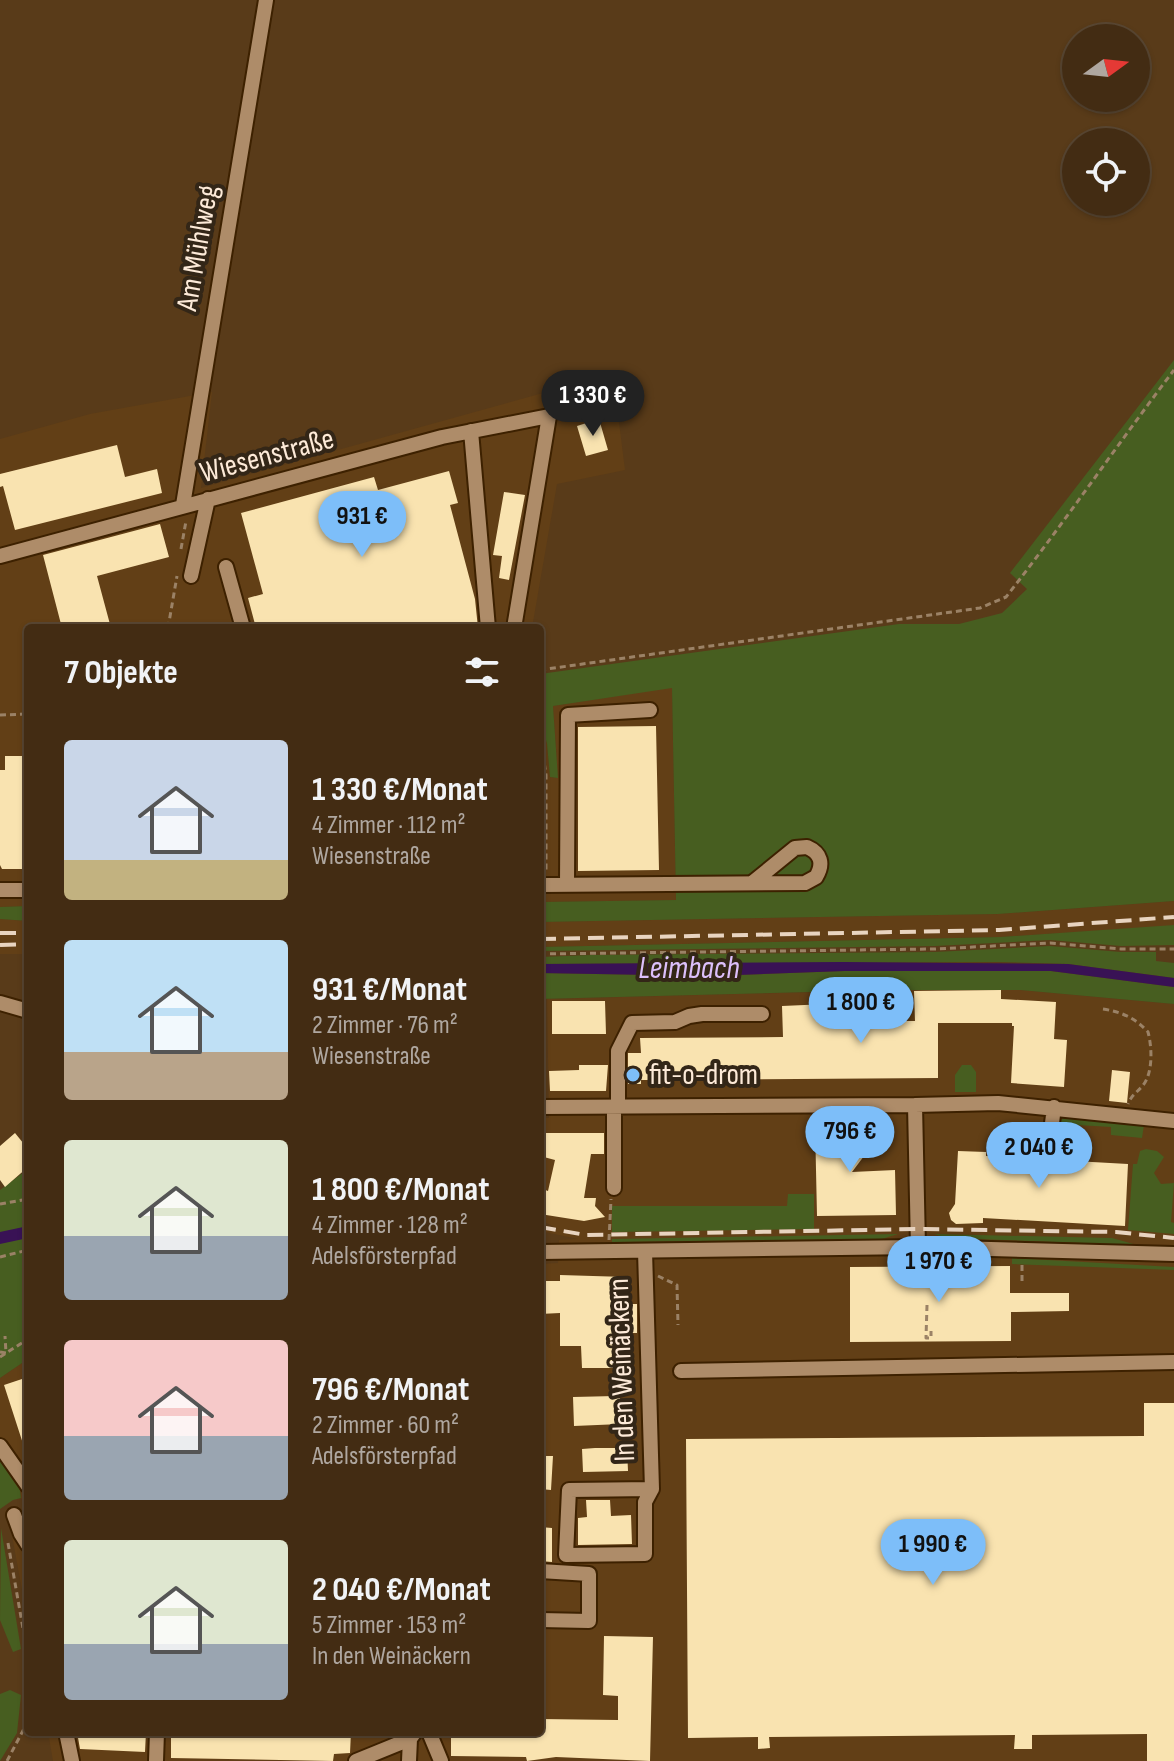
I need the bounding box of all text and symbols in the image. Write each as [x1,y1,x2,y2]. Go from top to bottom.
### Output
north arrow [1062,24,1150,112]
map controls [1062,24,1150,216]
button: locate [1062,128,1150,216]
street label: Am Mühlweg [169,182,227,315]
pin: 1 330 € [519,370,667,438]
text: 1 330 € [559,380,627,411]
street label: Wiesenstraße [196,421,338,491]
pin: 931 € [306,491,418,559]
text: 931 € [336,501,388,532]
icon: filters [460,650,504,694]
text: 7 Objekte [64,652,178,693]
text: 1 330 €/Monat [312,769,488,810]
icon: home [128,772,224,868]
text: 4 Zimmer · 112 m² [312,810,465,841]
text: Wiesenstraße [312,841,431,872]
water label: Leimbach [638,949,740,988]
text: 931 €/Monat [312,969,467,1010]
icon: home [128,972,224,1068]
pin: 1 800 € [787,977,935,1045]
text: 1 800 € [827,987,895,1018]
text: 2 Zimmer · 76 m² [312,1010,458,1041]
text: Wiesenstraße [312,1041,431,1072]
place label: fit-o-drom [649,1057,758,1093]
marker: fit-o-drom [624,1066,642,1084]
pin: 796 € [794,1106,906,1174]
text: 796 € [823,1116,877,1147]
pin: 2 040 € [965,1122,1113,1190]
text: 2 040 € [1004,1132,1074,1163]
text: 1 800 €/Monat [312,1169,489,1210]
icon: home [128,1172,224,1268]
text: 4 Zimmer · 128 m² [312,1210,468,1241]
pin: 1 970 € [865,1236,1013,1304]
text: Adelsförsterpfad [312,1241,457,1272]
text: 1 970 € [905,1246,973,1277]
street label: In den Weinäckern [601,1278,643,1462]
text: 796 €/Monat [312,1369,469,1410]
icon: home [128,1372,224,1468]
text: 2 Zimmer · 60 m² [312,1410,459,1441]
text: Adelsförsterpfad [312,1441,457,1472]
pin: 1 990 € [859,1519,1007,1587]
text: 1 990 € [899,1529,967,1560]
text: 2 040 €/Monat [312,1569,491,1610]
icon: home [128,1572,224,1668]
text: 5 Zimmer · 153 m² [312,1610,466,1641]
text: In den Weinäckern [312,1641,471,1672]

